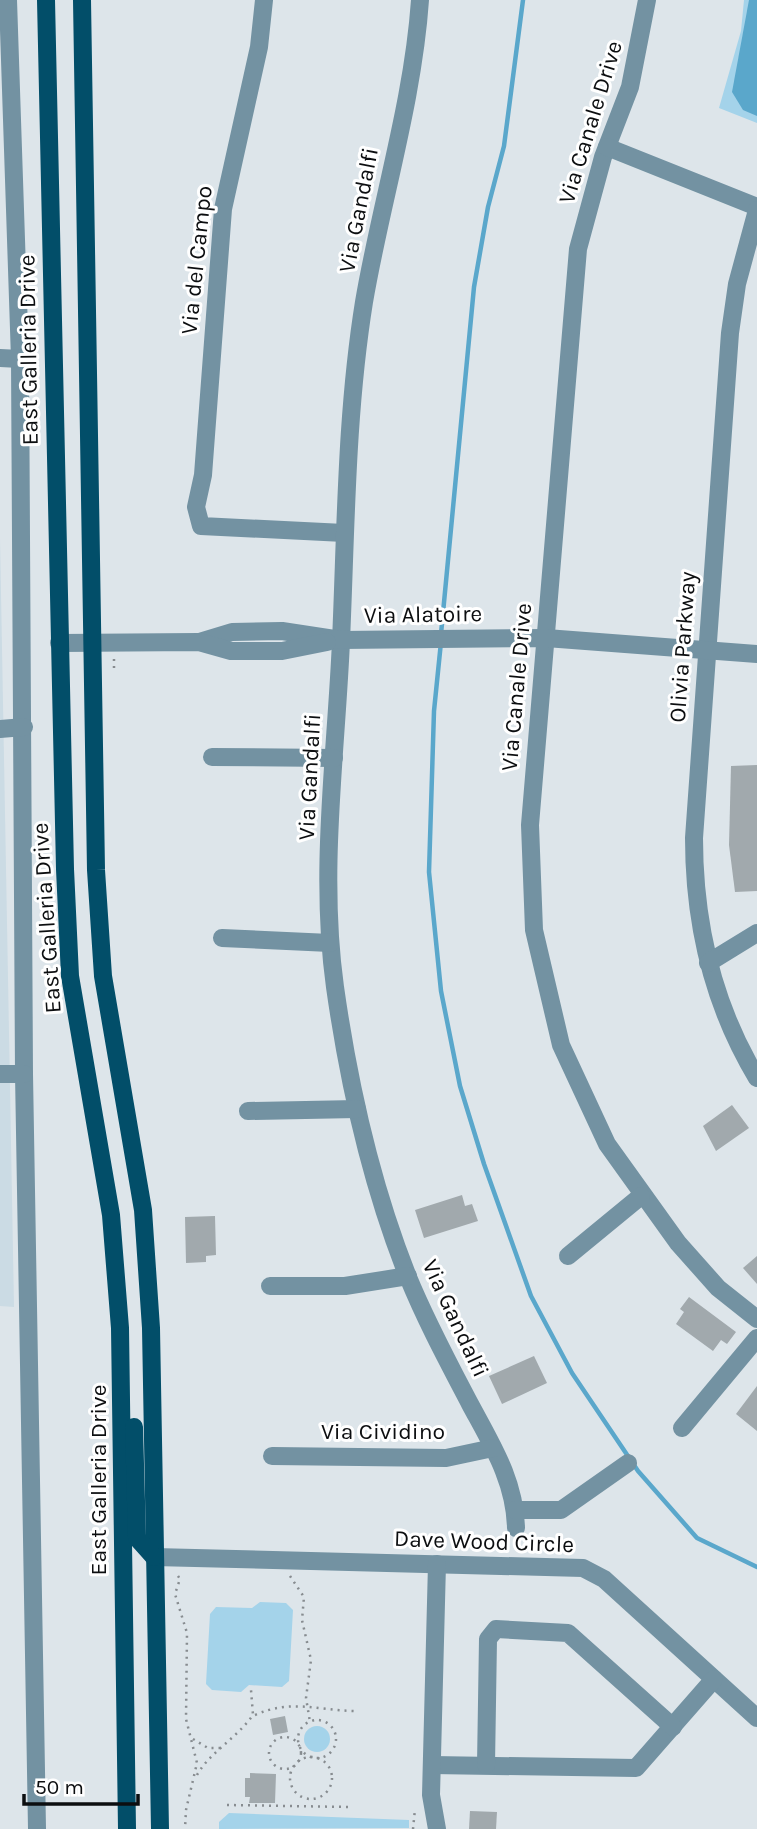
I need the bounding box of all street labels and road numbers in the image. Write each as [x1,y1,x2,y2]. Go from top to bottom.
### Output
street label: Via Canale Drive [553,38,628,207]
street label: Via Gandalfi [333,145,384,275]
street label: Via del Campo [175,184,218,336]
street label: East Galleria Drive [13,254,44,446]
street label: Olivia Parkway [664,570,701,723]
street label: Via Alatoire [364,600,482,629]
street label: Via Canale Drive [496,602,537,772]
street label: Via Gandalfi [293,713,326,841]
street label: East Galleria Drive [26,822,67,1014]
street label: Via Gandalfi [417,1255,495,1381]
street label: East Galleria Drive [85,1385,112,1575]
street label: Via Cividino [321,1418,445,1445]
street label: Dave Wood Circle [394,1525,574,1558]

